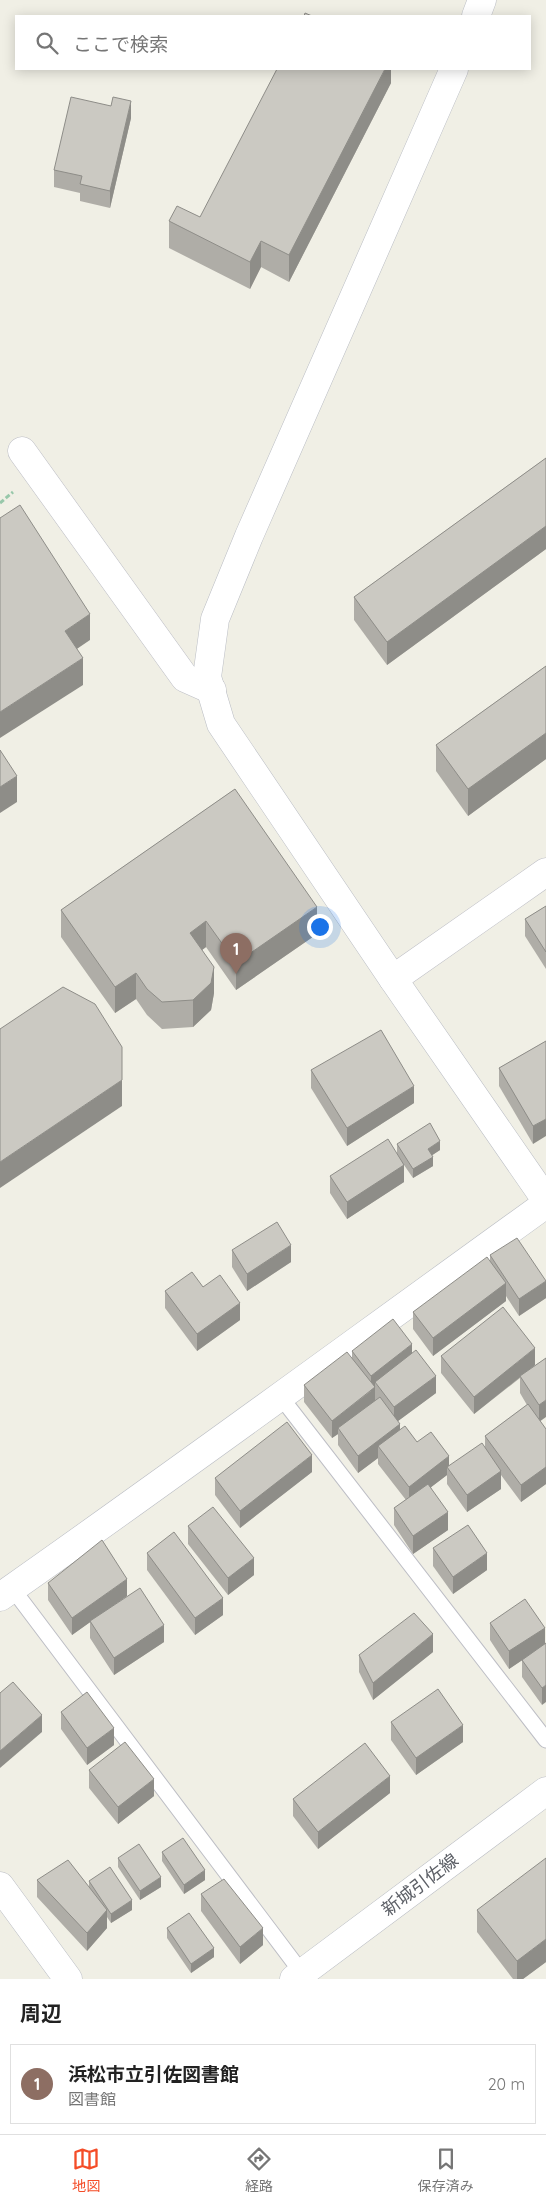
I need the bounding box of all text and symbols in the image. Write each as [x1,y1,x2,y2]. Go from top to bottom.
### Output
search box [15,15,531,70]
icon: search [33,29,61,57]
text: ここで検索 [73,32,168,56]
your location [307,914,333,940]
pin: 1 [220,933,252,974]
street label: 新城引佐線 [377,1848,463,1921]
text: 周辺 [20,2000,62,2026]
text: 浜松市立引佐図書館 [68,2062,239,2086]
text: 1 [34,2074,40,2094]
text: 20 m [488,2074,525,2094]
text: 図書館 [68,2089,116,2109]
tab: 地図 [72,2145,100,2195]
tab: 経路 [245,2145,273,2195]
tab: 保存済み [418,2145,474,2195]

